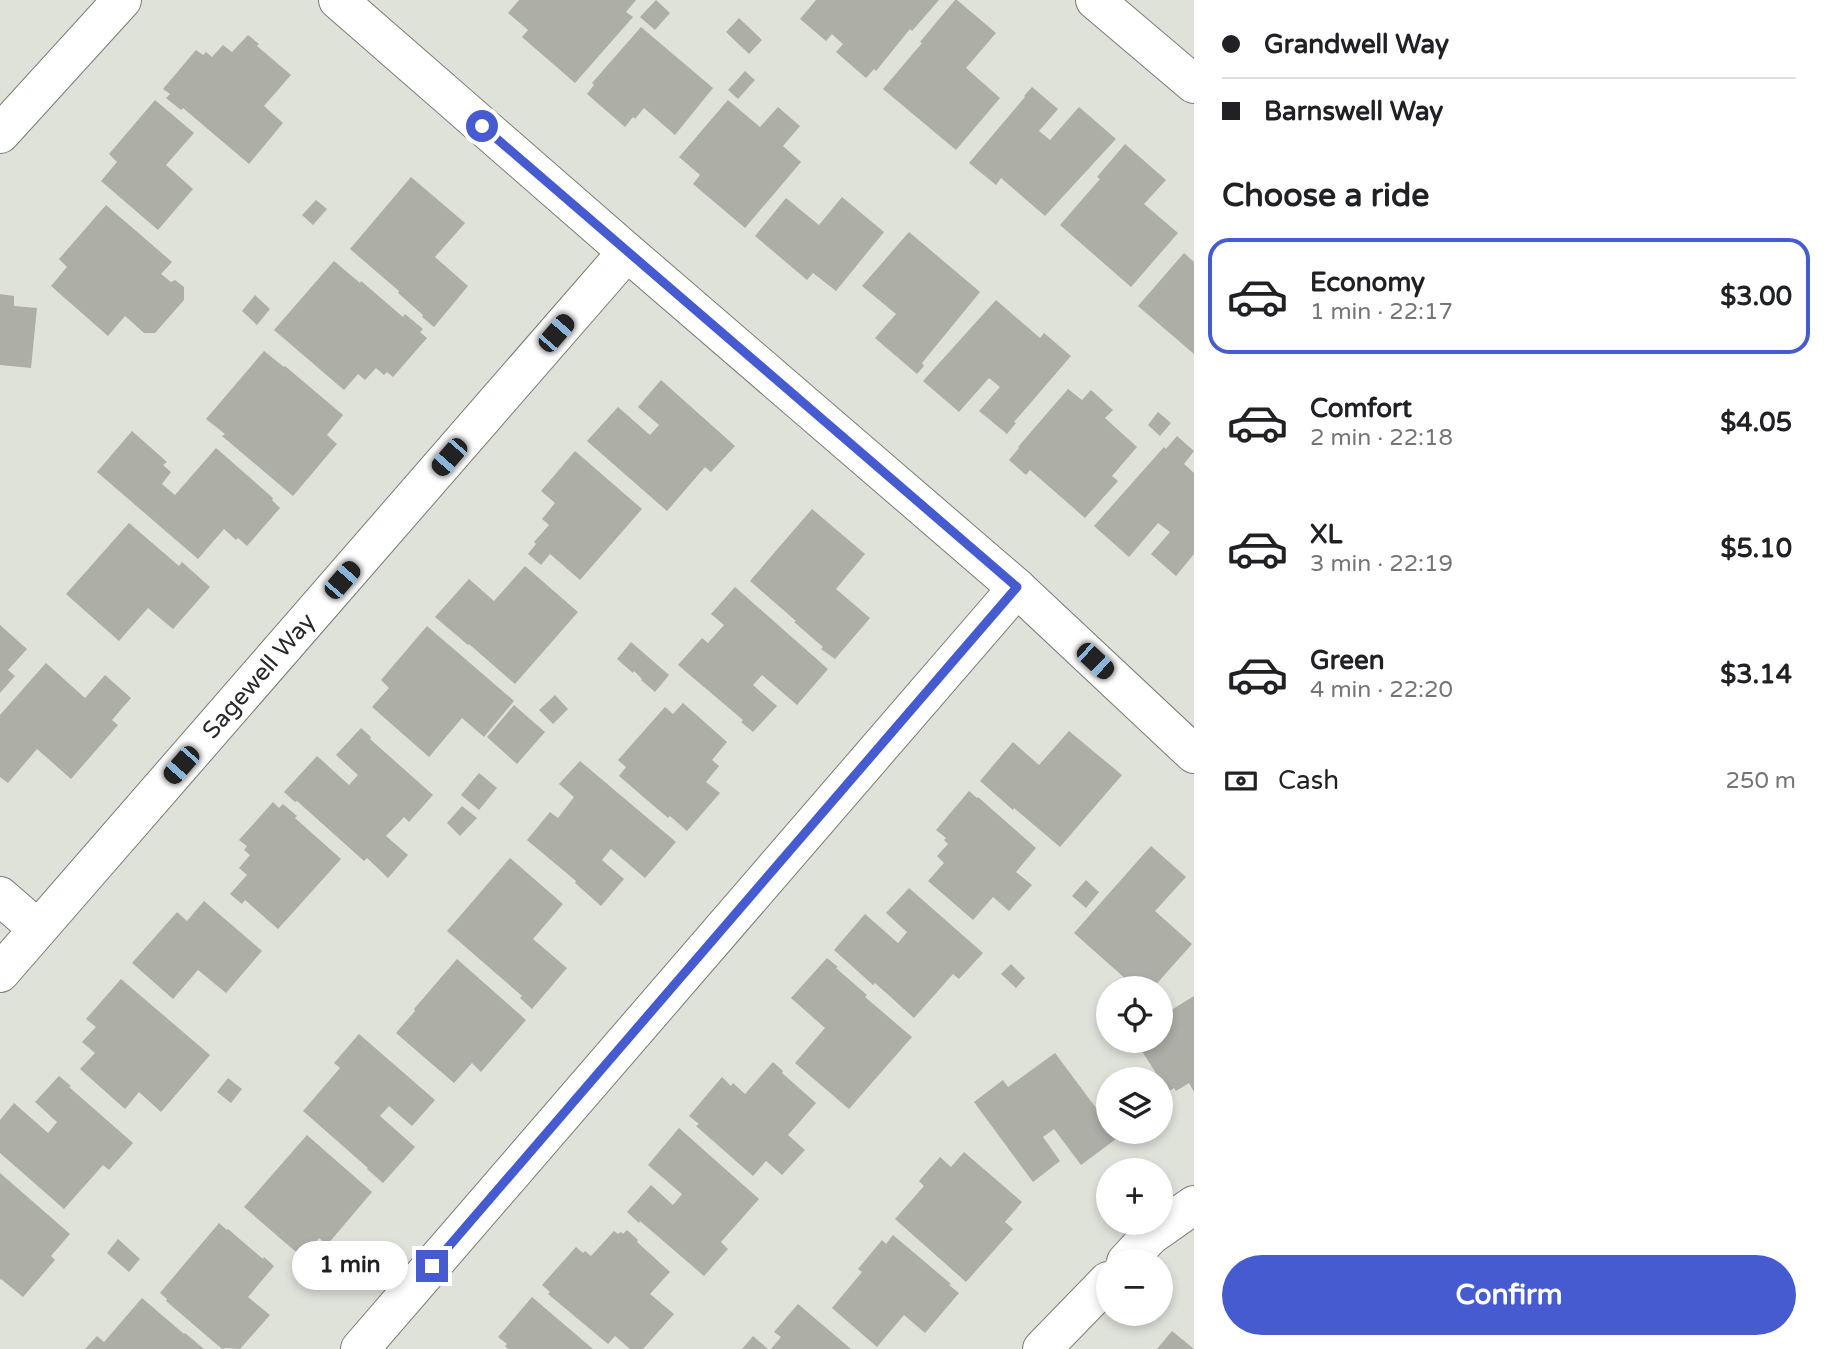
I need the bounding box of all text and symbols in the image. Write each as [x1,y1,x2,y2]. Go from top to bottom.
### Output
text: Grandwell Way [1264,29,1449,60]
text: Barnswell Way [1264,96,1443,127]
route start [466,110,498,142]
text: Choose a ride [1222,177,1429,215]
icon: car [1226,265,1289,328]
text: Economy [1310,267,1425,298]
text: $3.00 [1720,281,1792,312]
text: 1 min · 22:17 [1310,298,1453,326]
car [535,310,578,356]
icon: car [1226,391,1289,454]
text: Comfort [1310,393,1412,424]
text: $4.05 [1720,407,1792,438]
text: 2 min · 22:18 [1310,424,1453,452]
car [428,434,471,480]
icon: car [1226,517,1289,580]
text: XL [1310,519,1342,550]
text: $5.10 [1720,533,1792,564]
text: 3 min · 22:19 [1310,550,1453,578]
car [321,557,364,603]
street label: Sagewell Way [196,607,321,744]
car [1073,639,1118,683]
icon: car [1226,643,1289,706]
text: Green [1310,645,1385,676]
text: $3.14 [1720,659,1792,690]
text: 4 min · 22:20 [1310,676,1453,704]
car [160,742,203,788]
icon: cash [1222,762,1260,800]
text: Cash [1278,765,1339,796]
text: 250 m [1726,767,1796,795]
map controls [1096,976,1173,1326]
button: locate [1096,976,1173,1053]
button: layers [1096,1067,1173,1144]
button: + [1096,1158,1173,1235]
callout: 1 min [292,1242,408,1290]
button: − [1096,1249,1173,1326]
route end [416,1250,448,1282]
text: 1 min [319,1251,381,1279]
button: Confirm [1222,1255,1796,1335]

